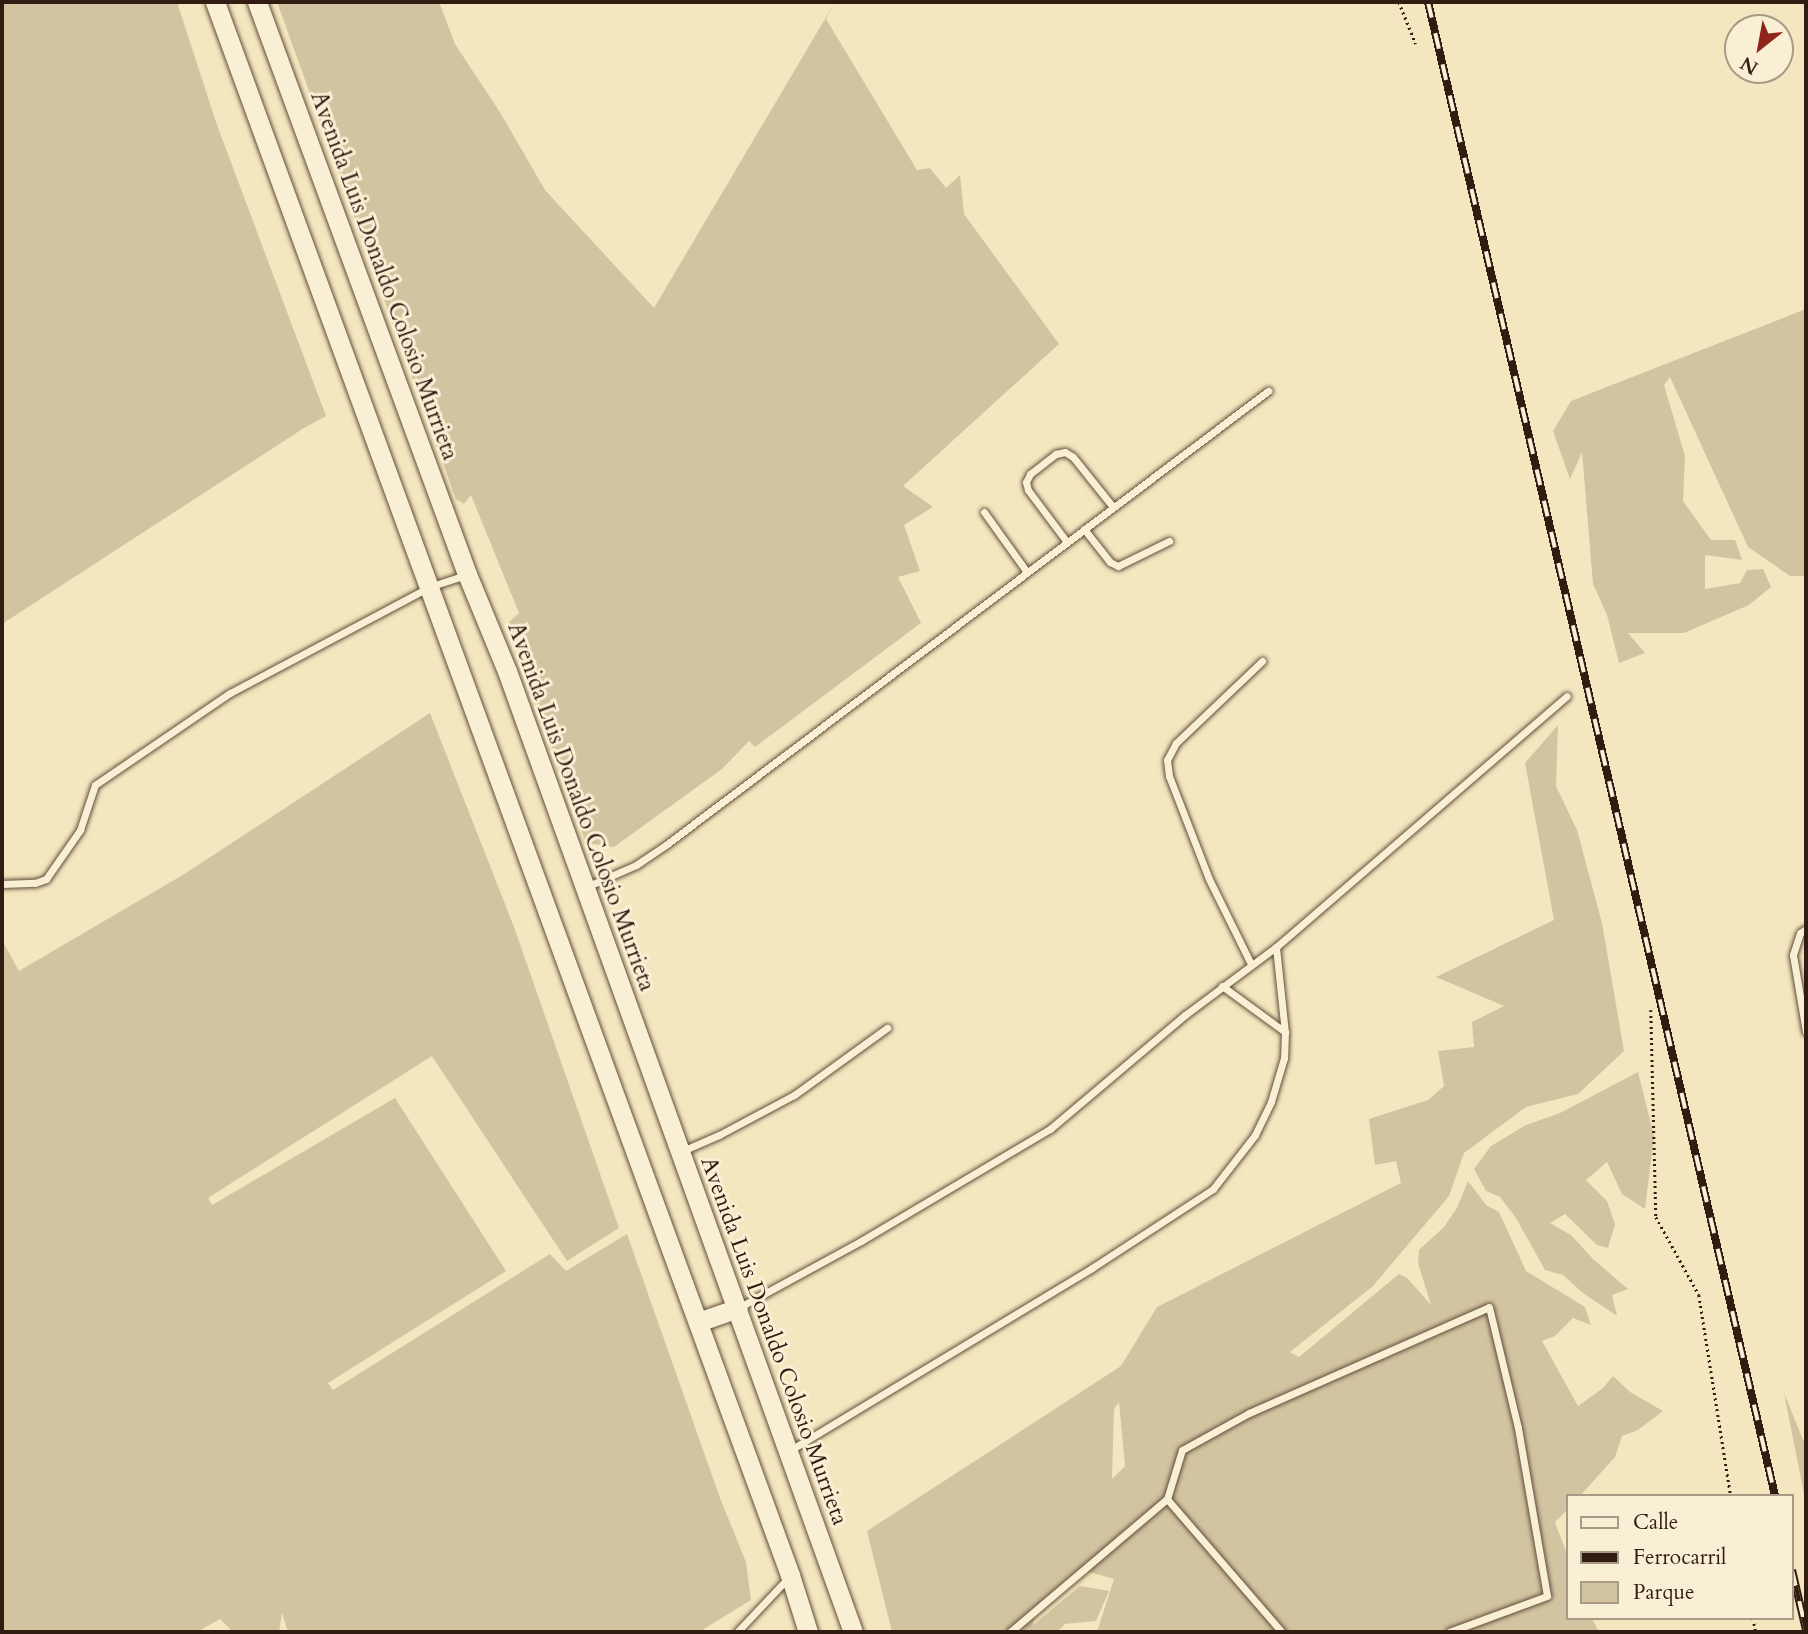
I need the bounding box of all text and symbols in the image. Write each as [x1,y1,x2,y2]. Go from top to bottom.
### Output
north arrow [1724,14,1794,84]
text: N [1735,50,1763,81]
street label: Avenida Luis Donaldo Colosio Murrieta [304,88,464,464]
street label: Avenida Luis Donaldo Colosio Murrieta [501,619,661,995]
street label: Avenida Luis Donaldo Colosio Murrieta [694,1153,854,1529]
legend [1566,1494,1794,1620]
text: Calle [1633,1508,1678,1537]
text: Ferrocarril [1633,1543,1726,1572]
text: Parque [1633,1578,1694,1607]

